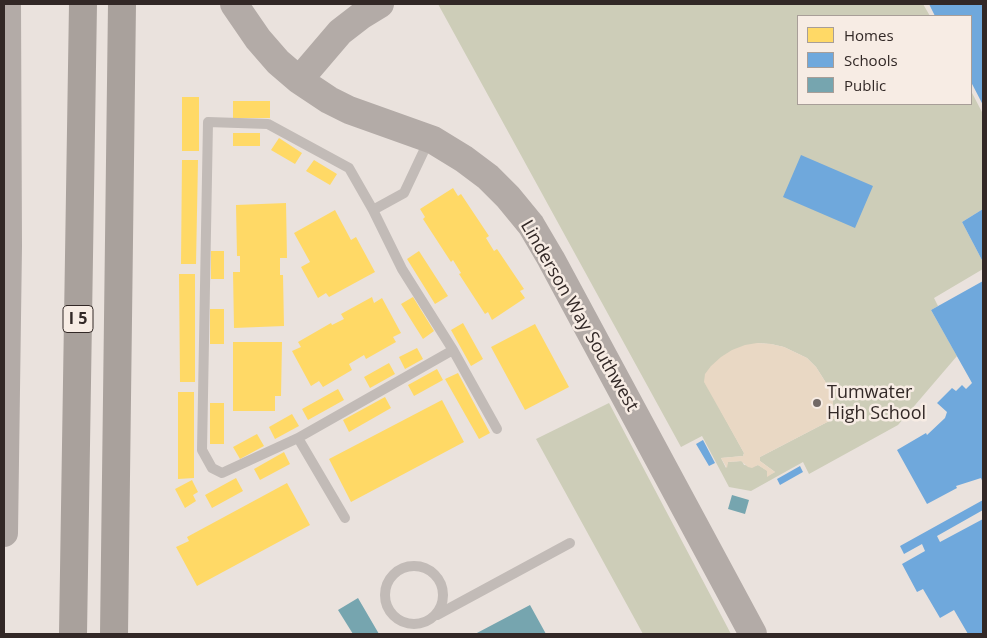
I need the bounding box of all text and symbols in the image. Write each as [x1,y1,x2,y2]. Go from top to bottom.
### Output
legend [797,15,972,105]
text: Homes [844,25,894,45]
text: Schools [844,50,898,70]
text: Public [844,75,886,95]
street label: Linderson Way Southwest [515,217,643,415]
road number: I 5 [63,306,93,332]
place label: Tumwater High School [827,382,926,424]
marker: Tumwater High School [811,397,823,409]

